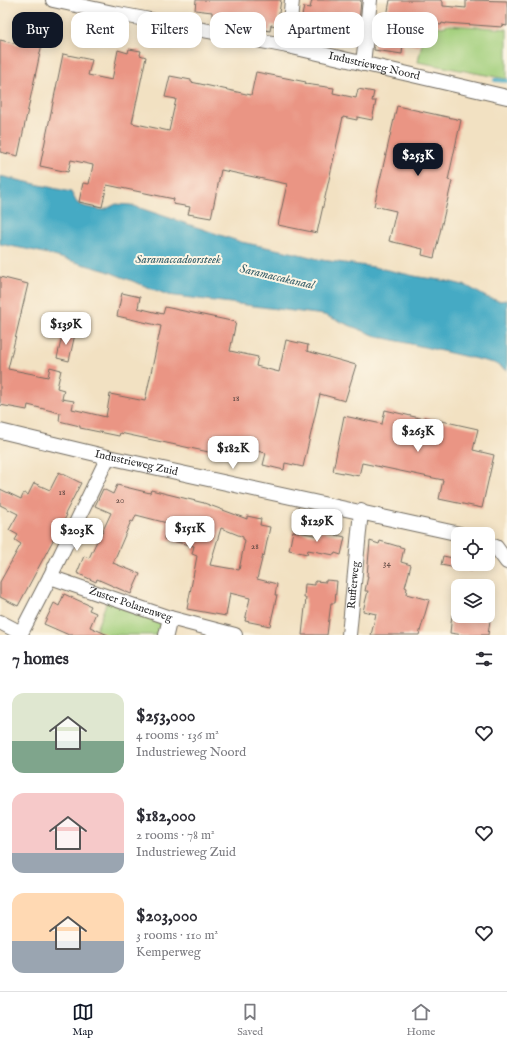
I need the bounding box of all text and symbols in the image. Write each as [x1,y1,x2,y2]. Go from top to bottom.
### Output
chip: Buy [12,12,63,48]
chip: Rent [71,12,129,48]
chip: Filters [137,12,202,48]
chip: New [210,12,266,48]
chip: Apartment [274,12,364,48]
chip: House [372,12,438,48]
street label: Industrieweg Noord [327,49,421,84]
pin: $253K [390,143,446,177]
text: $253K [402,147,434,164]
water label: Saramaccadoorsteek [135,252,221,267]
water label: Saramaccakanaal [238,261,317,293]
pin: $139K [38,312,94,346]
text: $139K [50,316,82,333]
house number: 18 [233,393,240,404]
pin: $263K [390,419,446,453]
text: $263K [401,423,435,440]
pin: $182K [205,436,261,470]
text: $182K [217,440,249,457]
street label: Industrieweg Zuid [93,447,179,479]
house number: 18 [59,487,66,498]
house number: 20 [116,495,124,506]
pin: $129K [289,509,345,543]
text: $129K [300,513,334,530]
pin: $151K [162,516,218,550]
pin: $203K [49,518,105,552]
text: $151K [175,520,206,537]
text: $203K [60,522,94,539]
map controls [451,527,495,623]
button: locate [451,527,495,571]
house number: 28 [251,541,259,552]
house number: 34 [383,558,391,569]
street label: Rufferweg [345,560,363,610]
button: layers [451,579,495,623]
street label: Zuster Polanenweg [87,584,175,626]
icon: filters [473,648,495,670]
text: 7 homes [12,649,69,670]
text: $253,000 [136,706,195,727]
icon: home [44,709,92,757]
icon: heart [473,722,495,744]
text: 4 rooms · 136 m² [136,727,219,744]
text: Industrieweg Noord [136,744,246,761]
text: $182,000 [136,806,196,827]
icon: home [44,809,92,857]
icon: heart [473,822,495,844]
text: 2 rooms · 78 m² [136,827,215,844]
text: Industrieweg Zuid [136,844,236,861]
text: $203,000 [136,906,198,927]
icon: home [44,909,92,957]
icon: heart [473,922,495,944]
text: 3 rooms · 110 m² [136,927,218,944]
text: Kemperweg [136,944,201,961]
tab: Map [72,1001,94,1039]
tab: Saved [237,1001,263,1039]
tab: Home [407,1001,435,1039]

